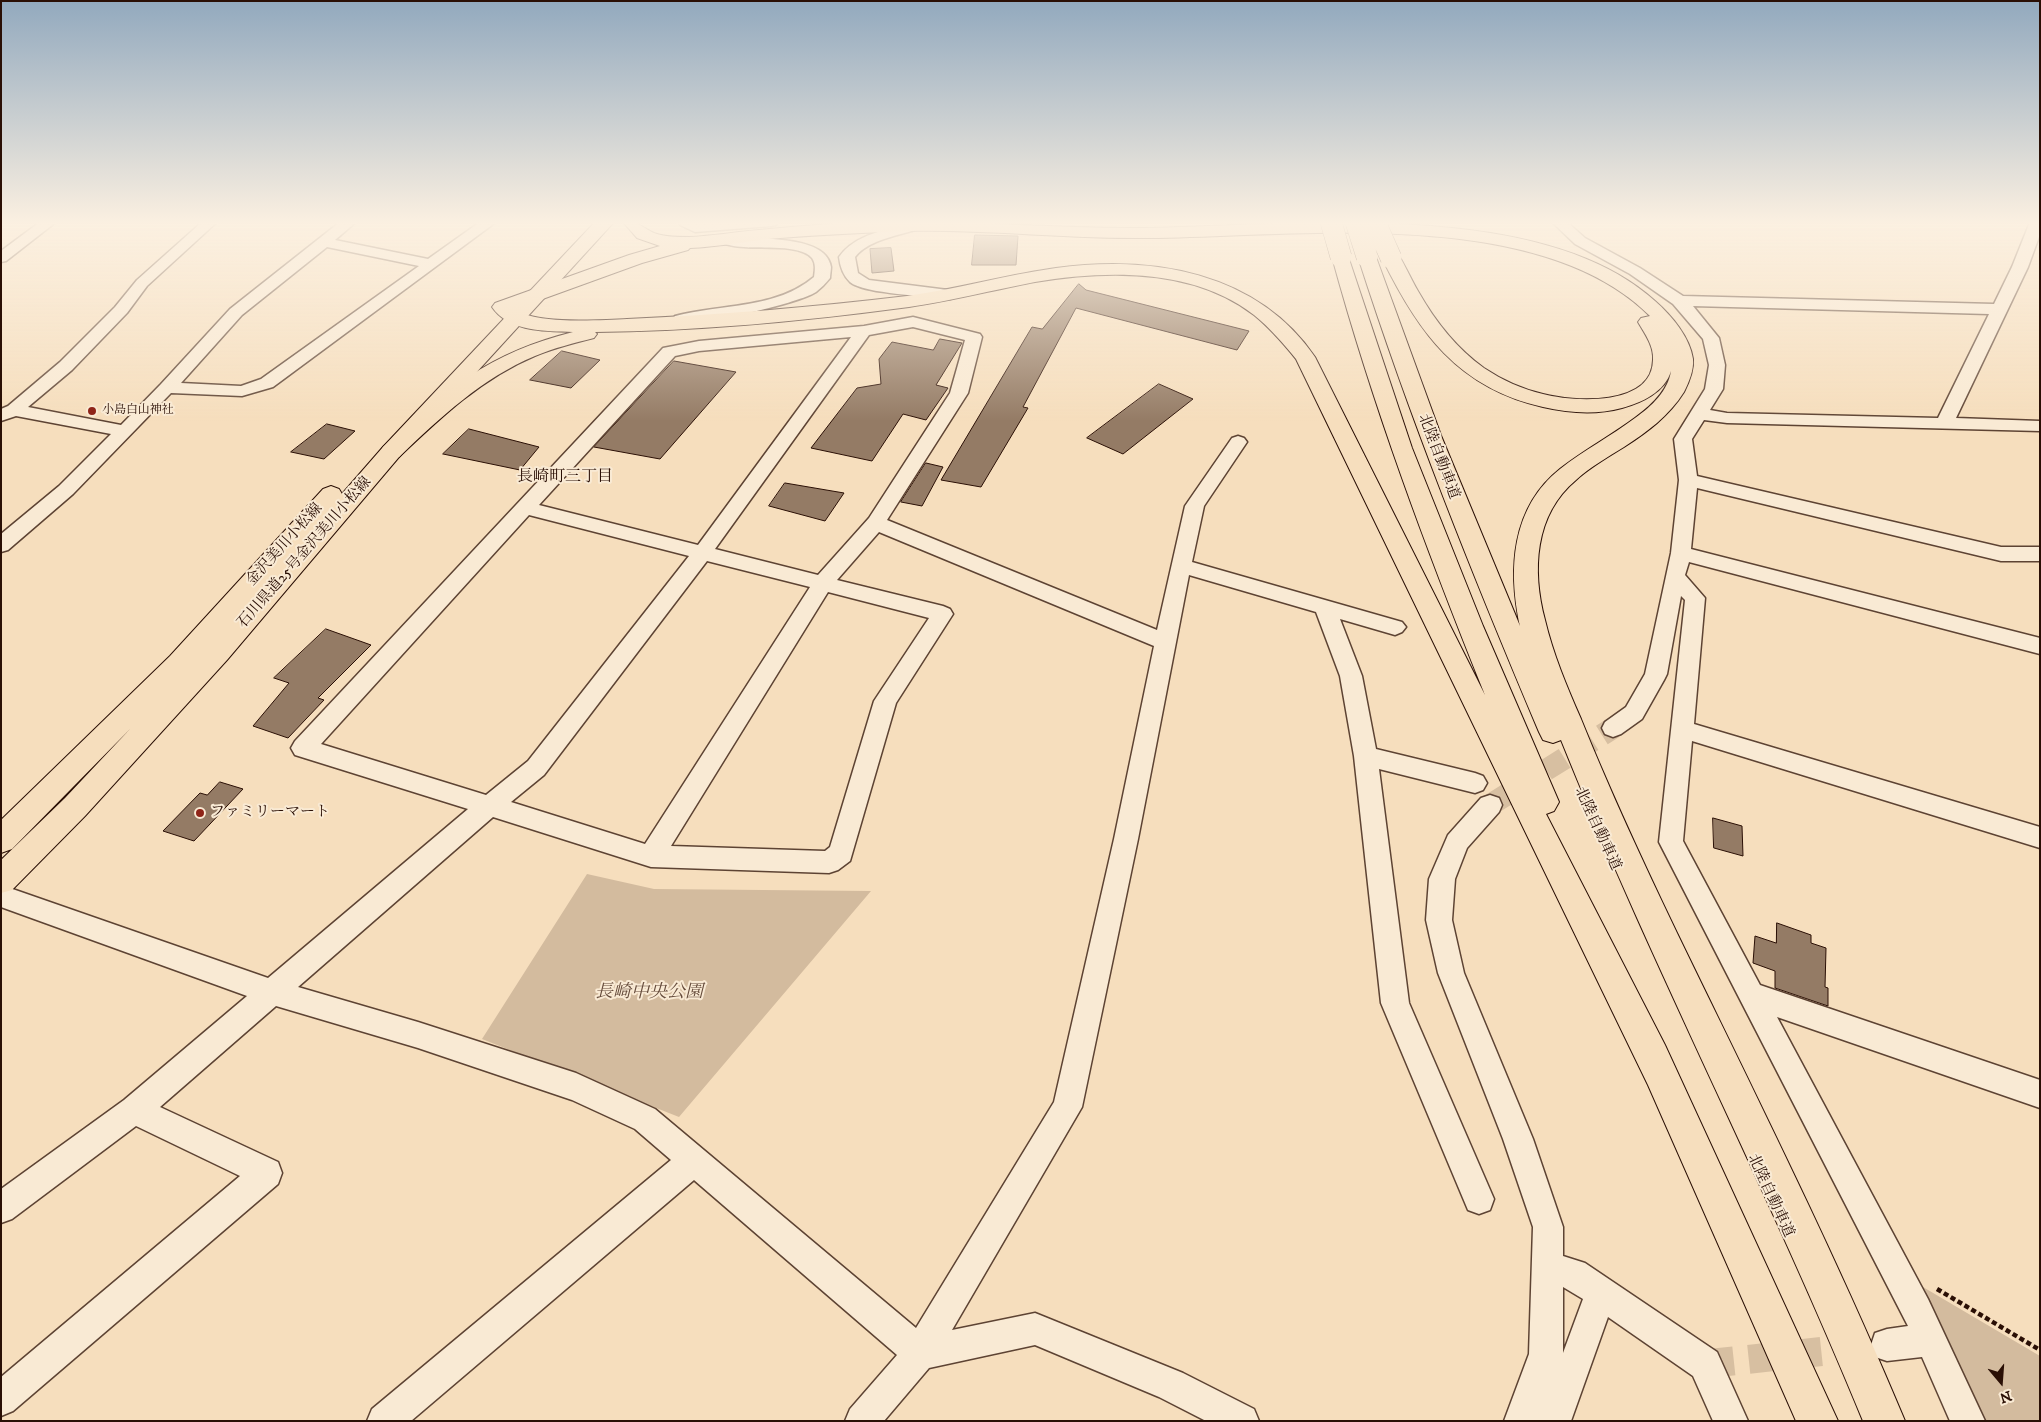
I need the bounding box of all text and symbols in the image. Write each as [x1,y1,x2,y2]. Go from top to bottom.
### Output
place label: 小島白山神社 [102,404,174,418]
marker: 小島白山神社 [86,405,98,417]
street label: 北陸自動車道 [1413,412,1463,502]
district label: 長崎町三丁目 [517,468,613,488]
street label: 石川県道25号金沢美川小松線 [234,474,376,632]
street label: 金沢美川小松線 [243,500,327,590]
street label: 北陸自動車道 [1570,784,1624,874]
place label: ファミリーマート [210,804,330,822]
marker: ファミリーマート [194,807,206,819]
park label: 長崎中央公園 [595,982,703,1004]
street label: 北陸自動車道 [1743,1151,1797,1241]
north arrow [1976,1357,2026,1407]
text: N [1997,1386,2014,1407]

